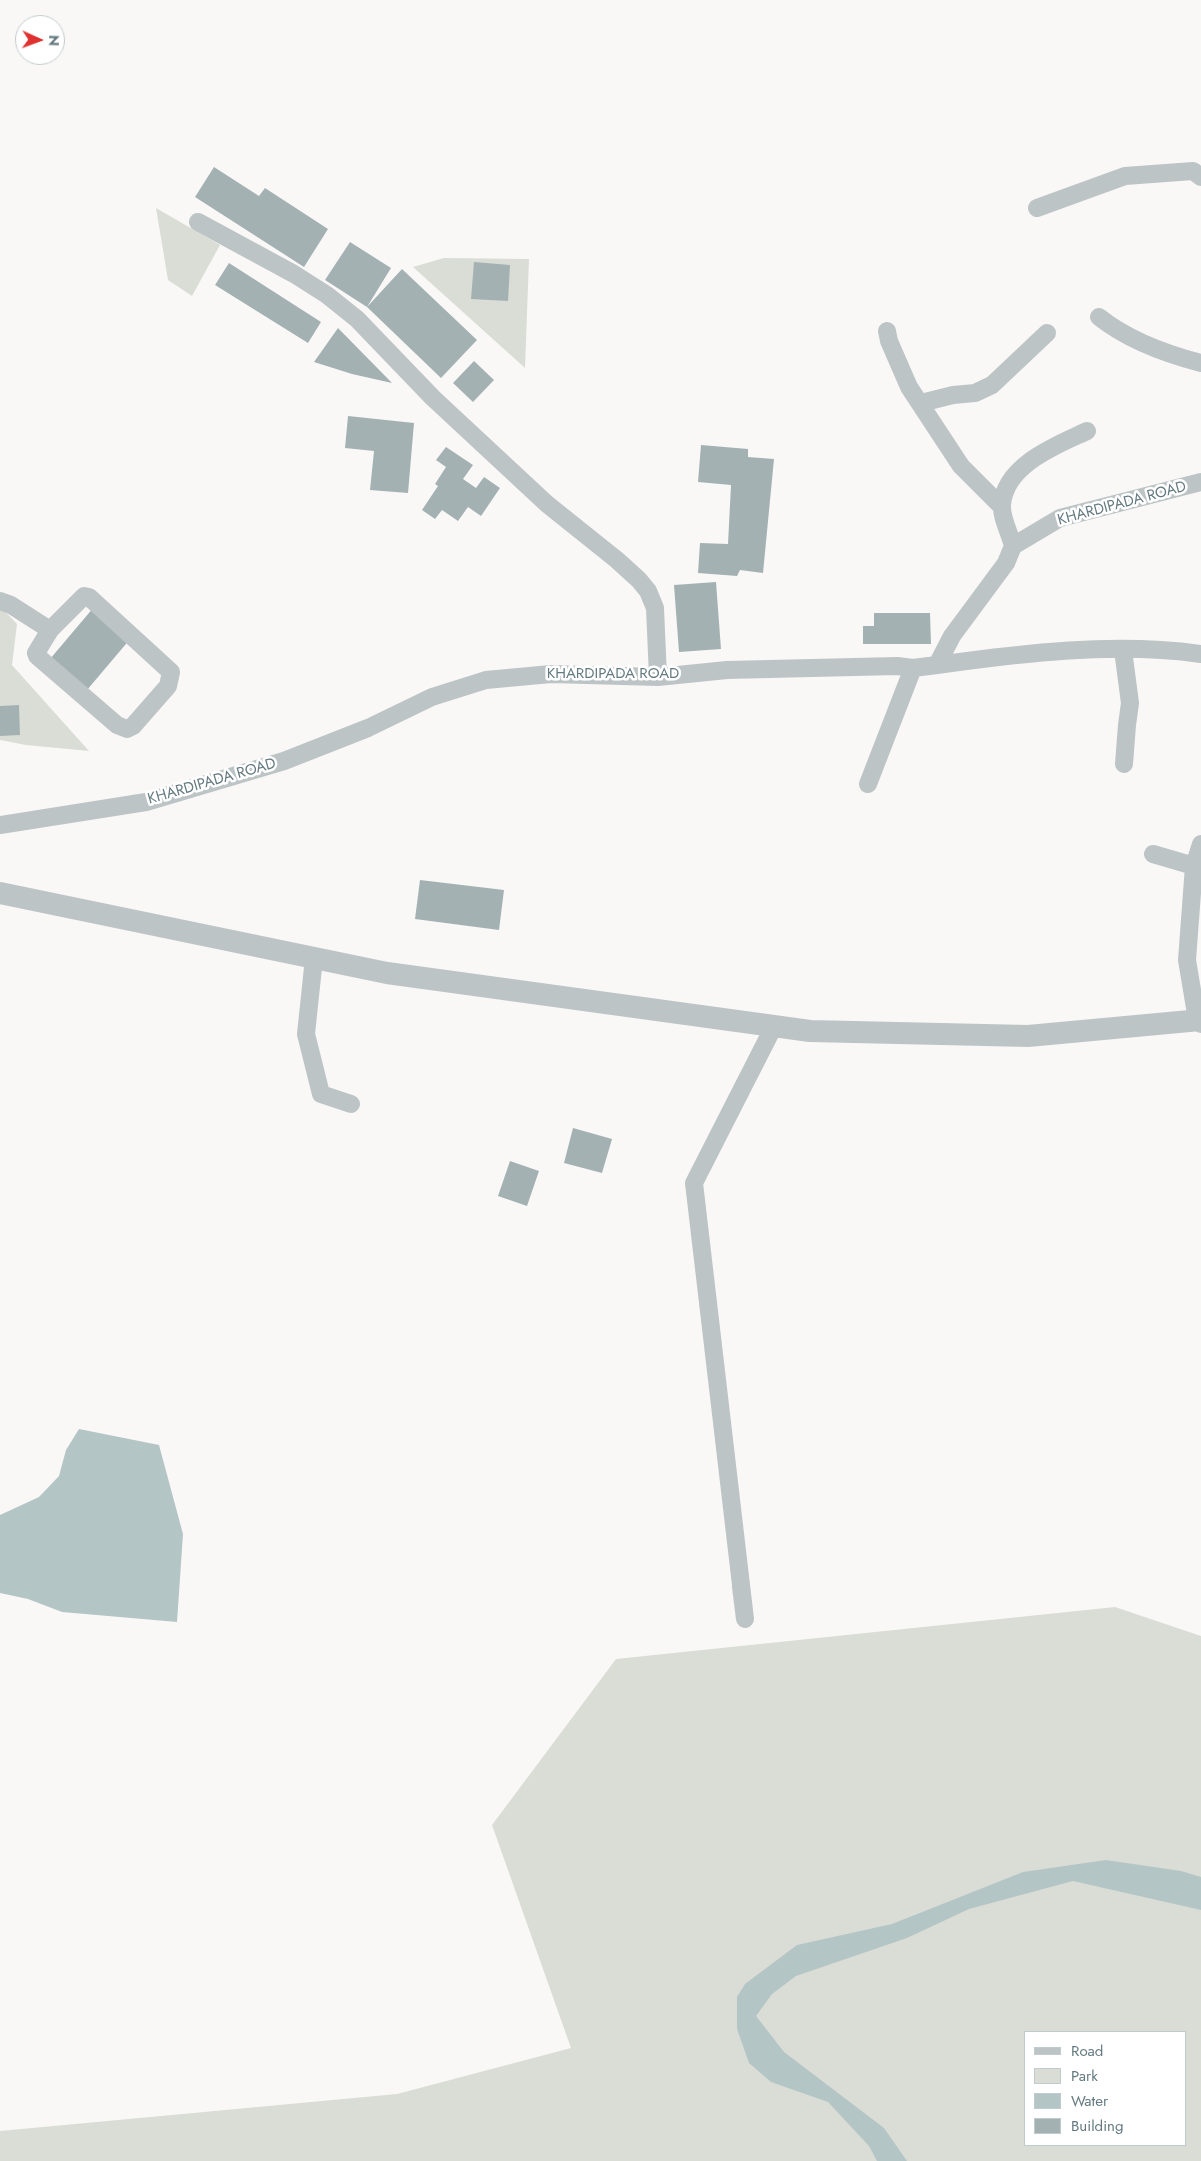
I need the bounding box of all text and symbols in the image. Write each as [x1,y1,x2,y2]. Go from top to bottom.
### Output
north arrow [15,15,65,65]
text: N [44,35,64,46]
street label: KHARDIPADA ROAD [1056,478,1188,530]
street label: KHARDIPADA ROAD [547,665,679,683]
street label: KHARDIPADA ROAD [146,755,278,809]
legend [1024,2031,1186,2146]
text: Road [1071,2040,1103,2062]
text: Park [1071,2065,1098,2087]
text: Water [1071,2090,1108,2112]
text: Building [1071,2115,1123,2137]

